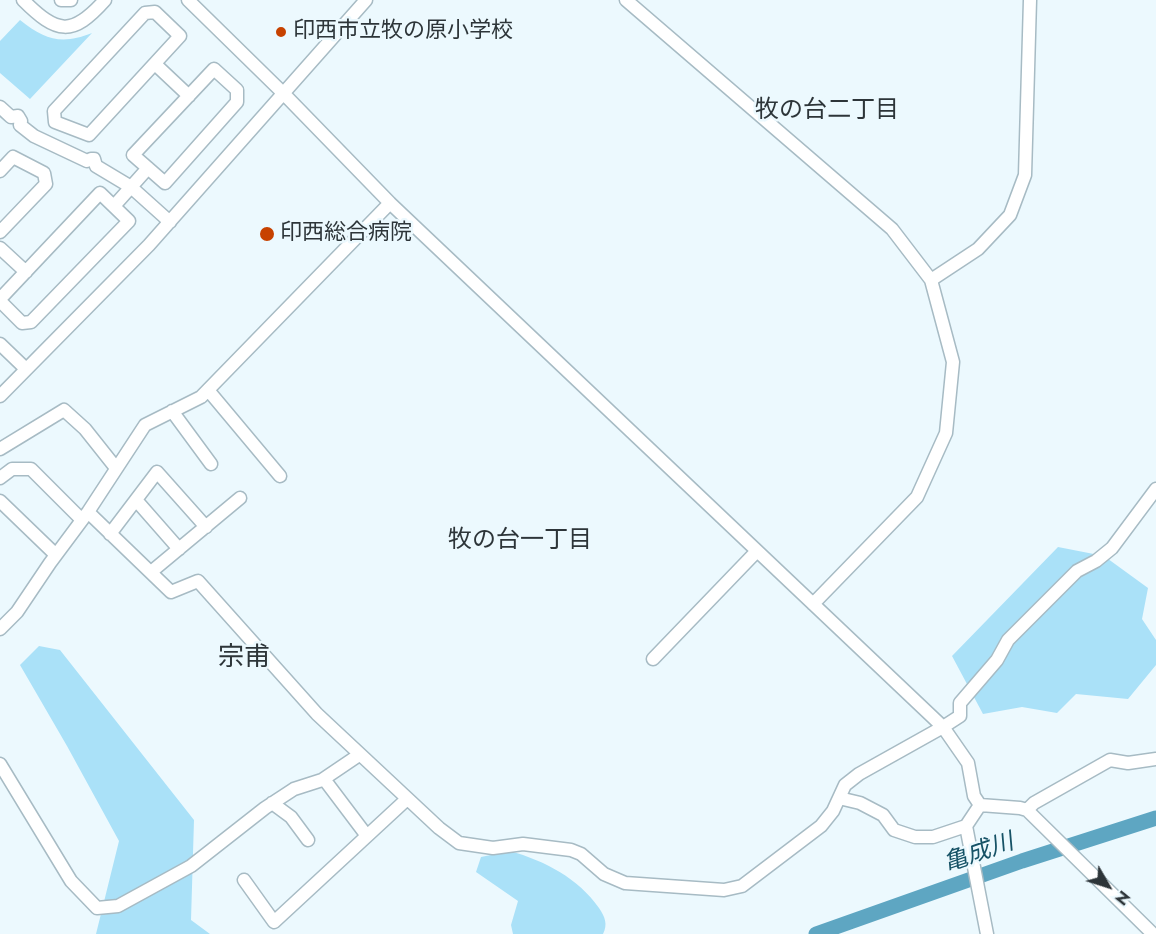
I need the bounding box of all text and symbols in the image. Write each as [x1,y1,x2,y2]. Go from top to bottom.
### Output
place label: 印西市立牧の原小学校 [293,19,513,45]
marker: 印西市立牧の原小学校 [274,25,288,39]
district label: 牧の台二丁目 [755,97,899,125]
place label: 印西総合病院 [280,221,412,247]
marker: 印西総合病院 [258,225,276,243]
district label: 牧の台一丁目 [448,527,592,555]
district label: 宗甫 [218,643,270,675]
water label: 亀成川 [940,829,1018,879]
north arrow [1078,856,1138,916]
text: N [1109,885,1135,910]

